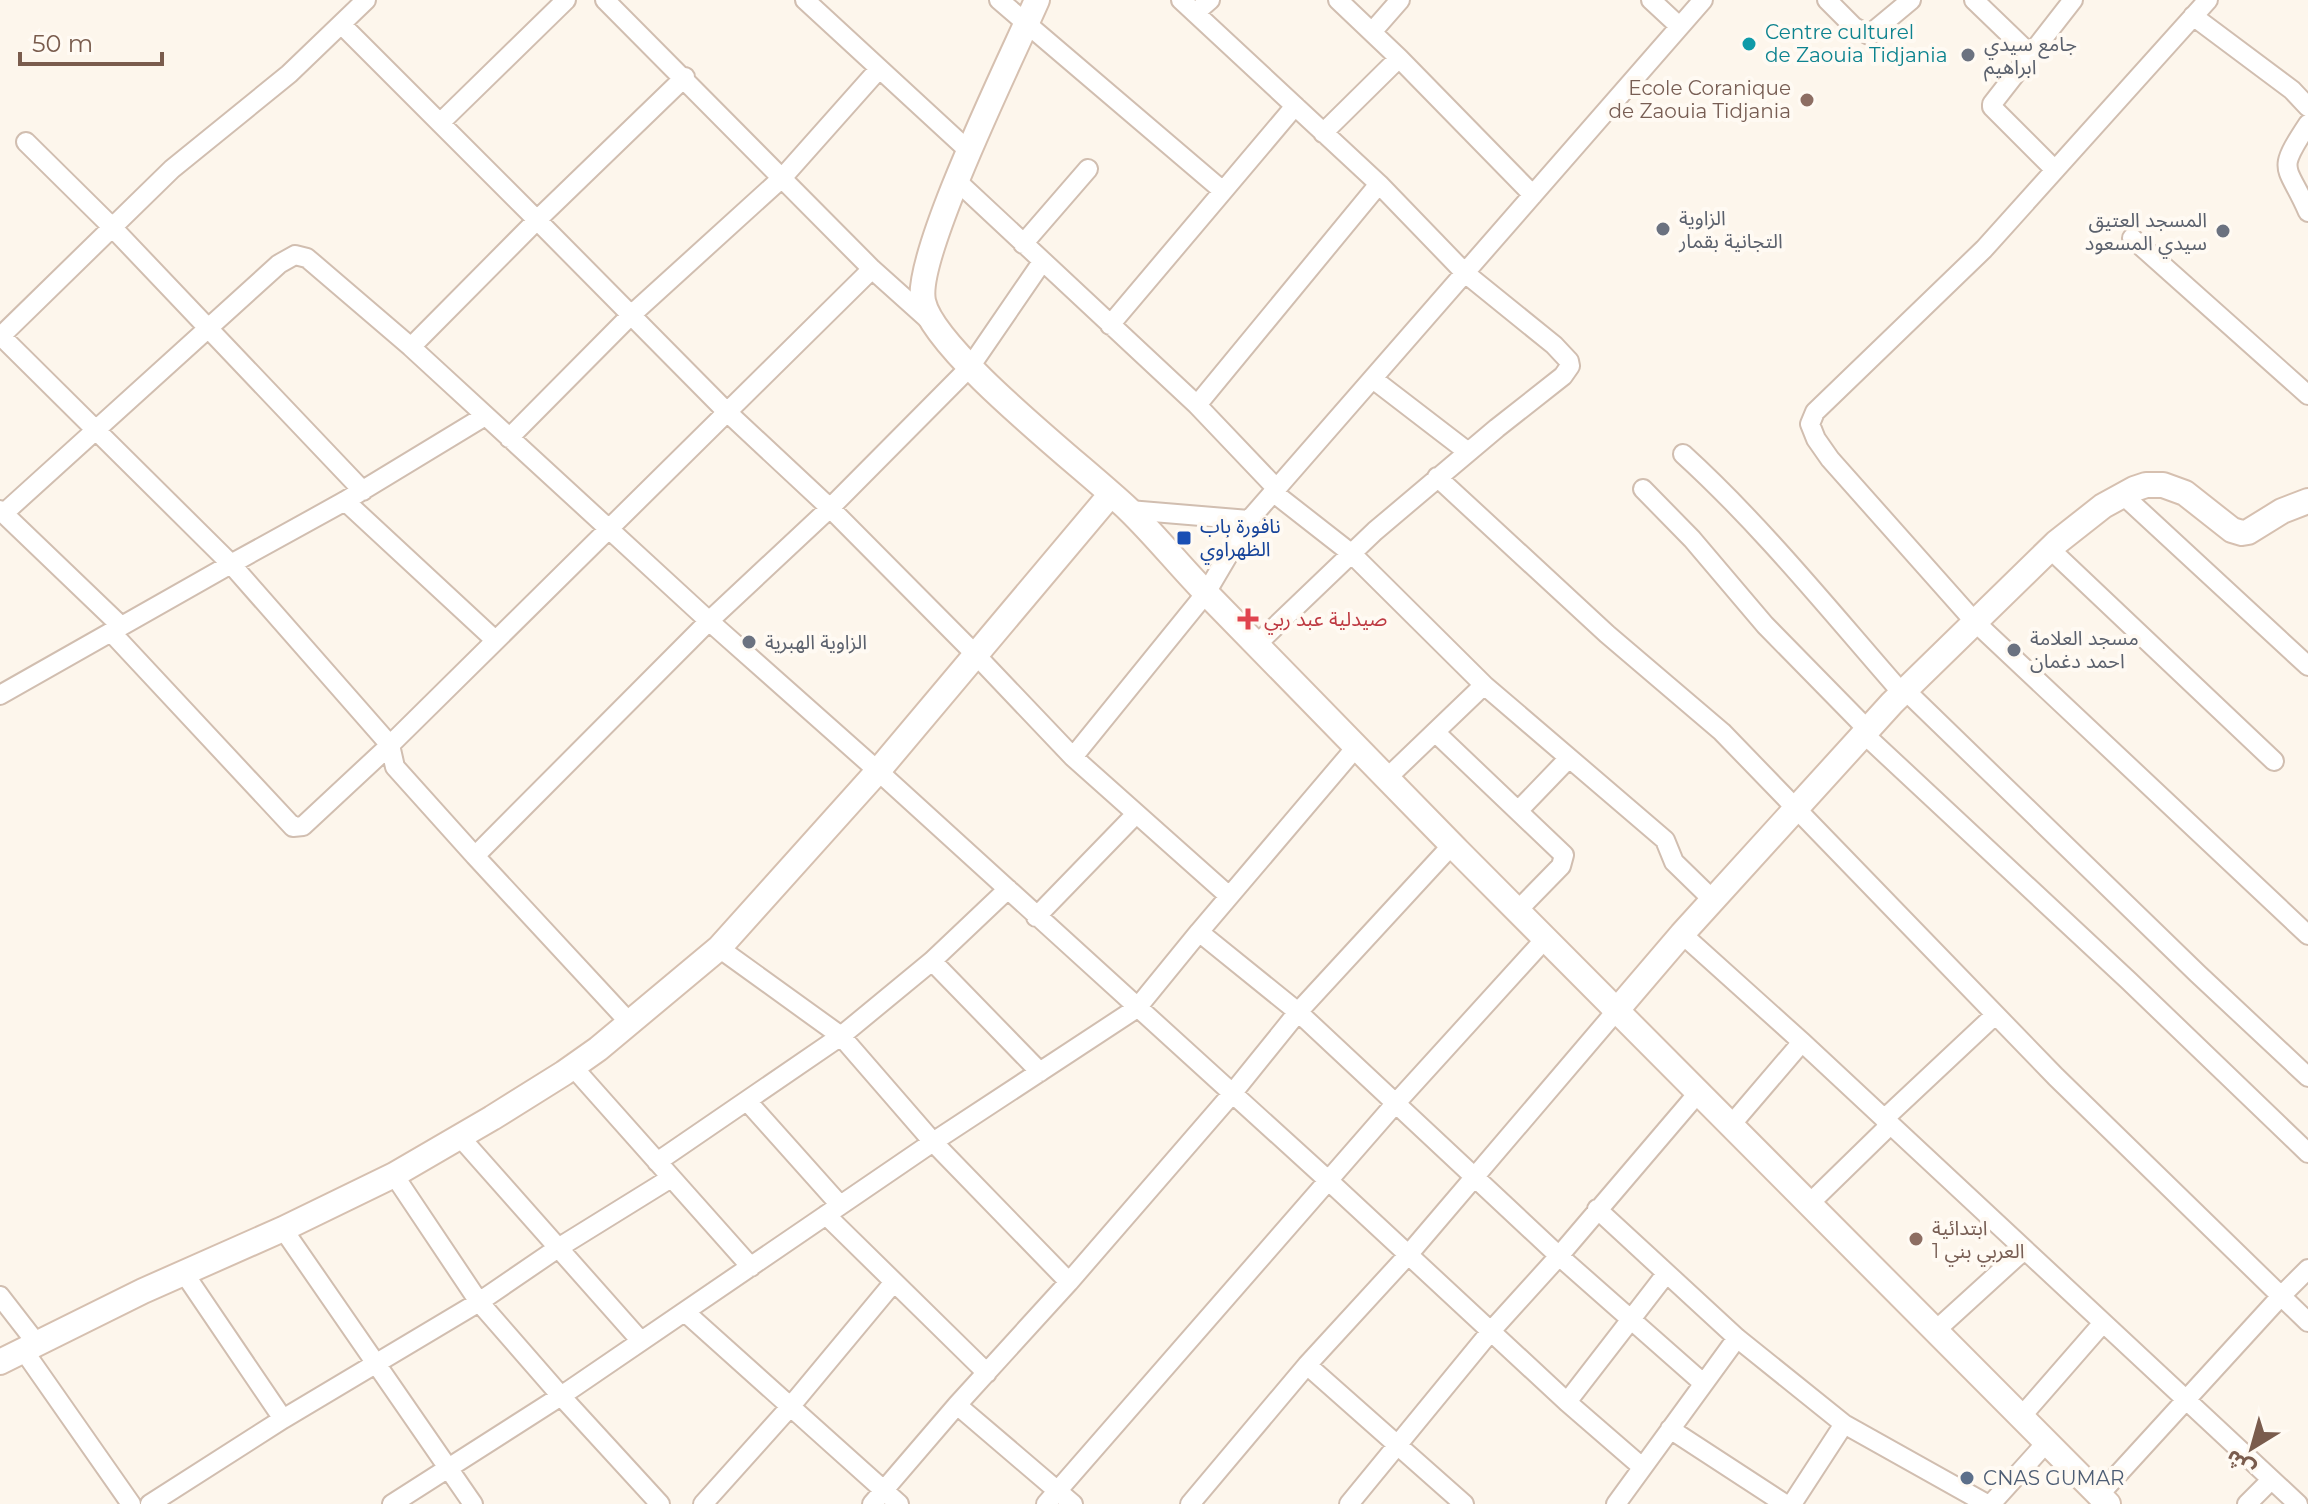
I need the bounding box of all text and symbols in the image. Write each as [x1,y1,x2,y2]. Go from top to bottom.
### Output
scale bar [20,16,162,66]
place label: Centre culturel de Zaouia Tidjania [1765,20,1948,67]
text: 50 m [32,29,93,58]
place label: جامع سيدي ابراهيم [1984,32,2077,82]
marker: Centre culturel de Zaouia Tidjania [1740,35,1758,53]
marker: جامع سيدي ابراهيم [1959,46,1977,64]
place label: Ecole Coranique de Zaouia Tidjania [1609,76,1791,123]
marker: Ecole Coranique de Zaouia Tidjania [1798,91,1816,109]
place label: الزاوية التجانية بقمار [1678,206,1783,253]
place label: المسجد العتيق سيدي المسعود [2085,208,2207,259]
marker: الزاوية التجانية بقمار [1654,220,1672,238]
marker: المسجد العتيق سيدي المسعود [2214,222,2232,240]
place label: نافورة باب الظهراوي [1200,514,1281,565]
marker: نافورة باب الظهراوي [1175,529,1193,547]
place label: صيدلية عبد ربي [1264,607,1387,635]
marker: صيدلية عبد ربي [1239,610,1257,628]
place label: مسجد العلامة احمد دغمان [2030,626,2139,673]
place label: الزاوية الهبرية [765,630,867,654]
marker: الزاوية الهبرية [740,633,758,651]
marker: مسجد العلامة احمد دغمان [2005,641,2023,659]
place label: ابتدائية العربي بني 1 [1932,1216,2024,1267]
marker: ابتدائية العربي بني 1 [1907,1230,1925,1248]
north arrow [2212,1408,2292,1488]
text: ش [2220,1444,2260,1483]
place label: CNAS GUMAR [1983,1466,2125,1490]
marker: CNAS GUMAR [1958,1469,1976,1487]

